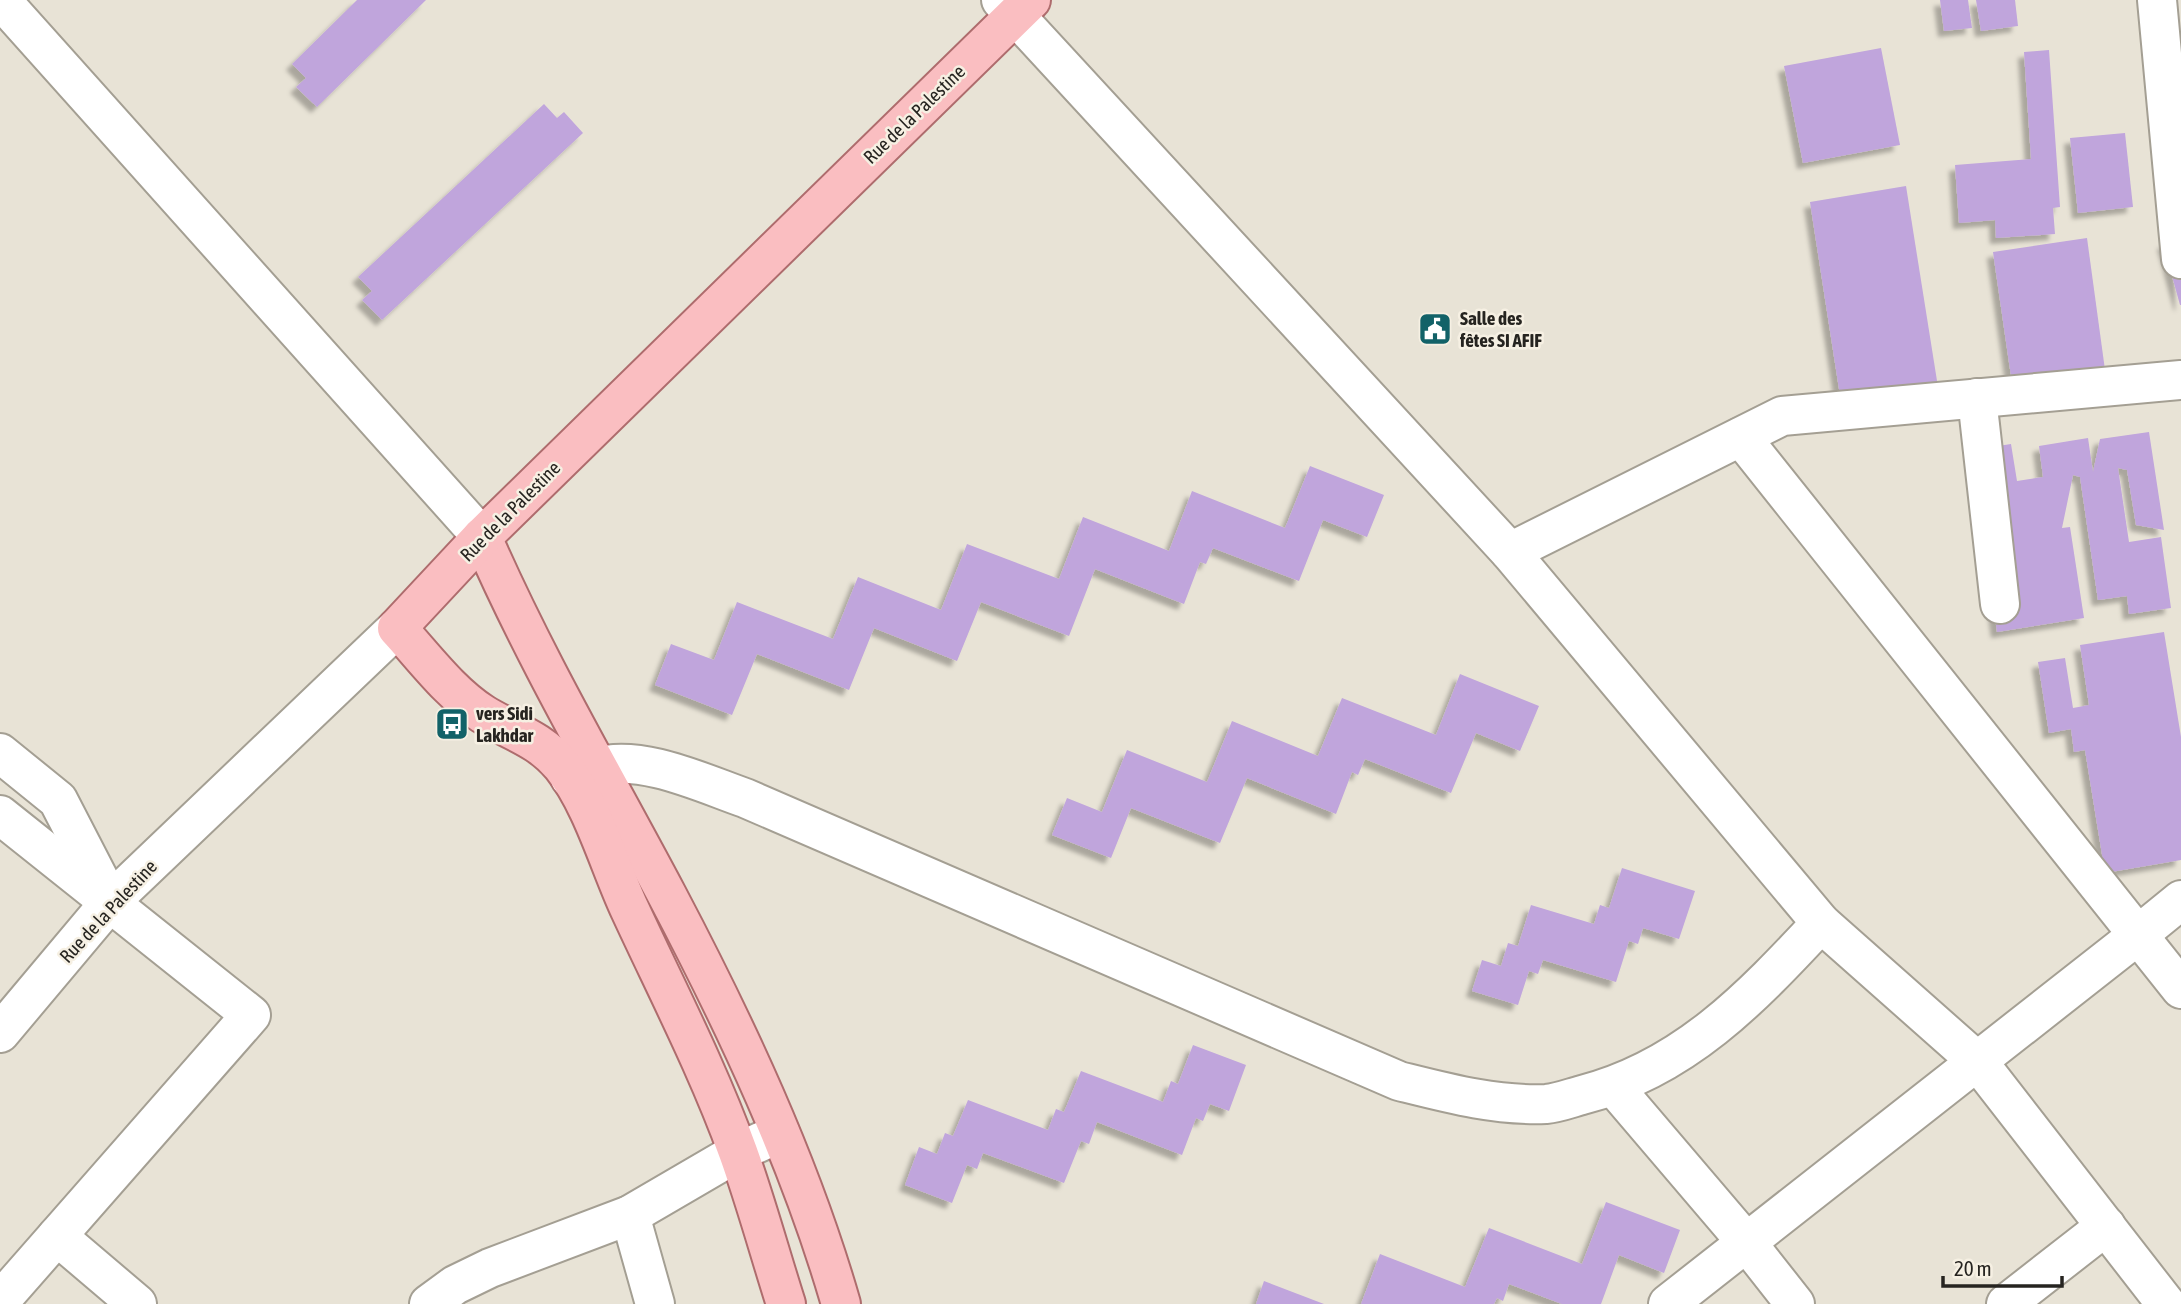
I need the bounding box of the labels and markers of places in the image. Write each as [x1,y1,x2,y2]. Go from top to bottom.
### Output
place label: Salle des fêtes SI AFIF [1459,307,1542,351]
public building icon: Salle des fêtes SI AFIF [1416,310,1454,348]
place label: vers Sidi Lakhdar [476,702,534,746]
bus stop icon: vers Sidi Lakhdar [433,705,471,743]

